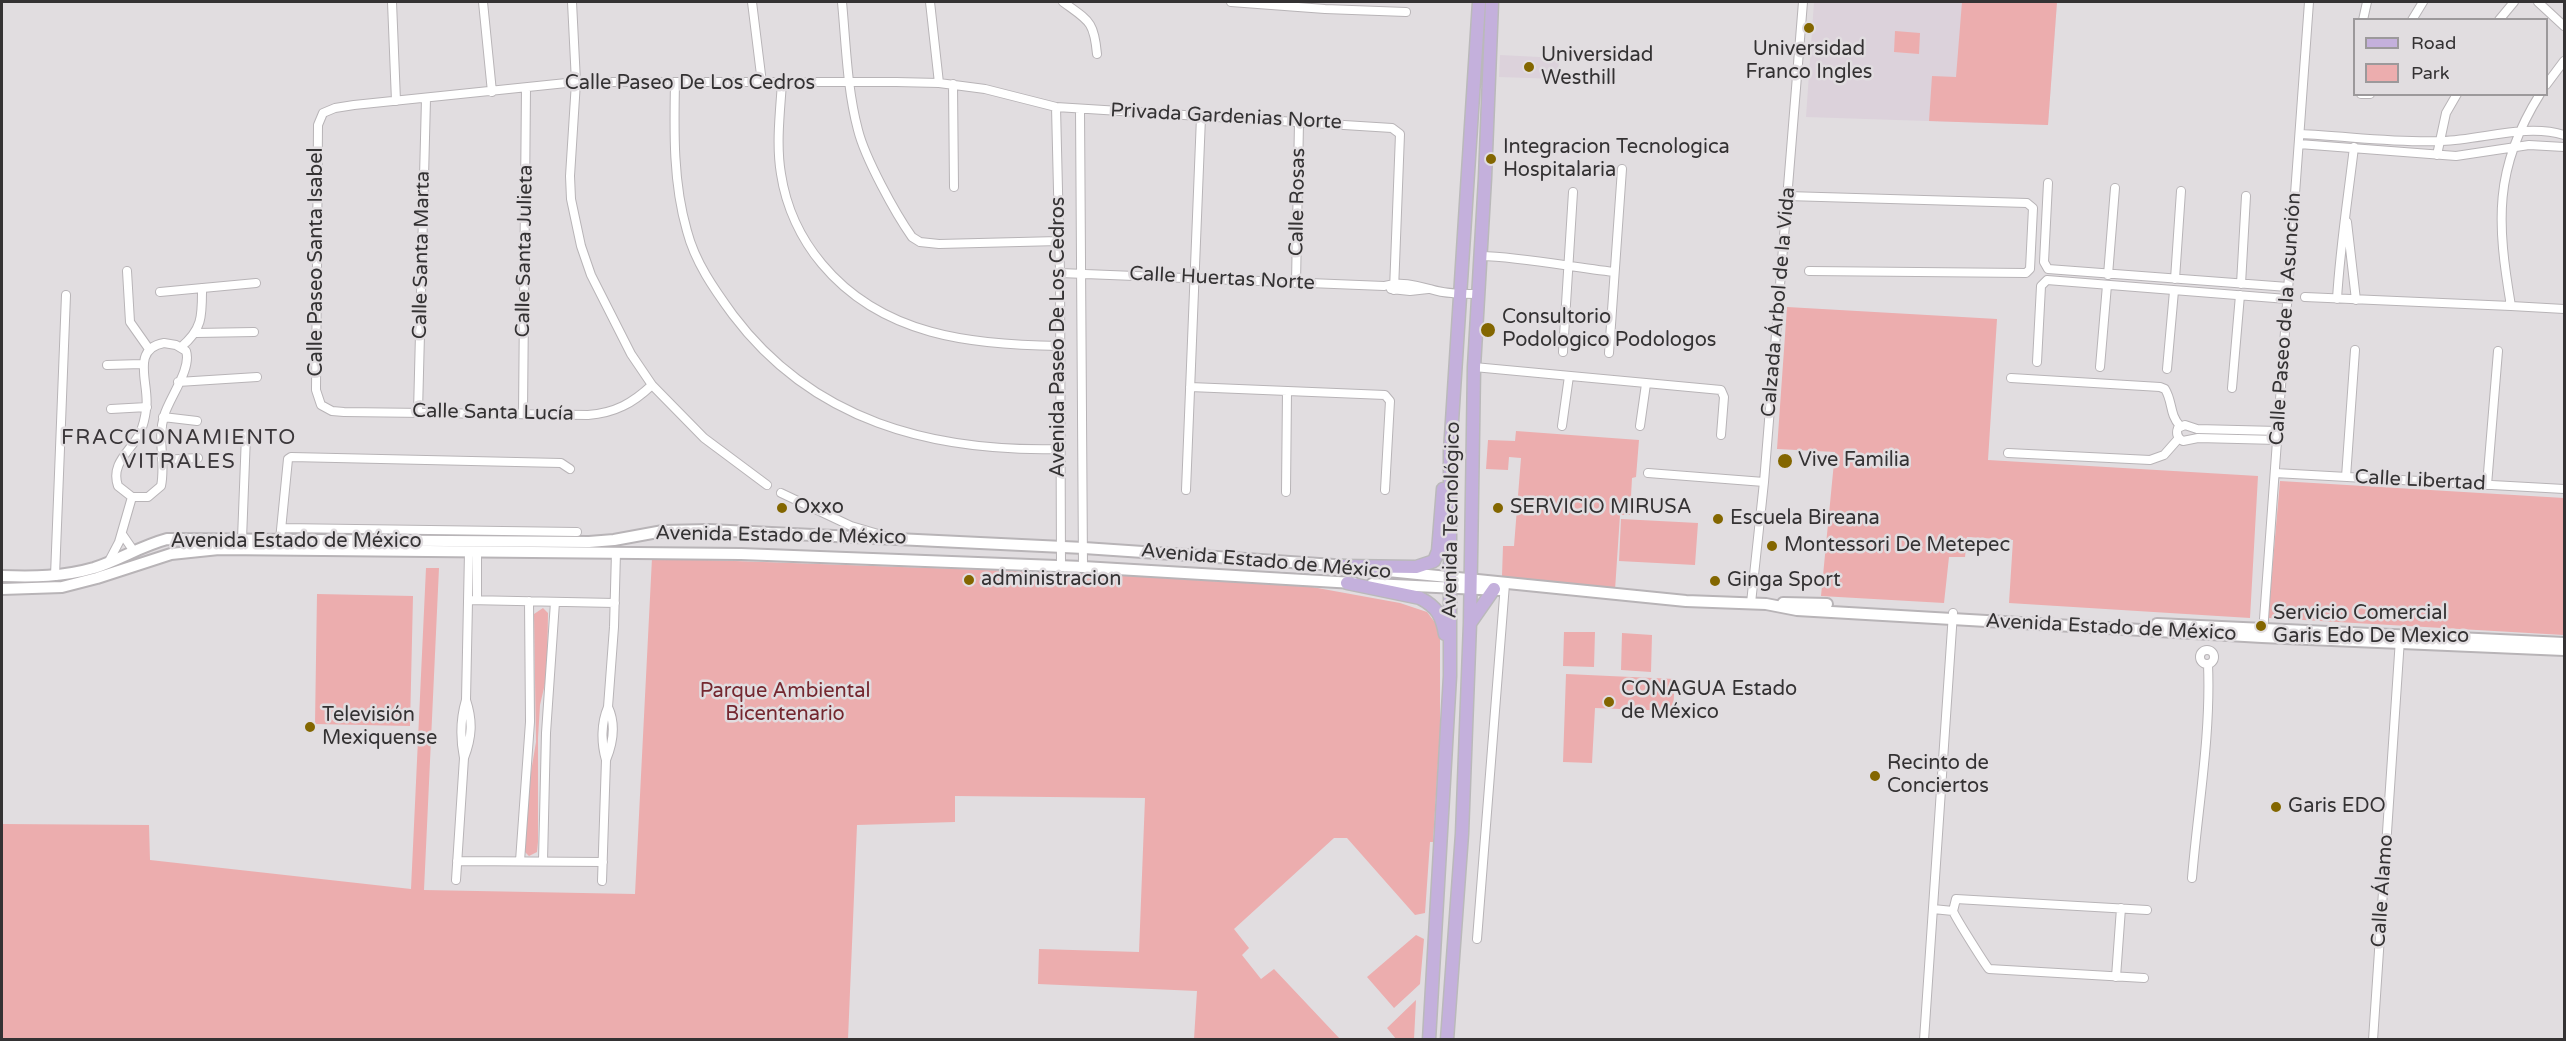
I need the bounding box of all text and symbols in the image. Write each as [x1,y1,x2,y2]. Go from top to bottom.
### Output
legend [2353,18,2548,96]
marker: Universidad Franco Ingles [1802,21,1816,35]
text: Road [2411,32,2456,54]
place label: Universidad Franco Ingles [1746,38,1872,85]
place label: Universidad Westhill [1541,44,1653,91]
marker: Universidad Westhill [1522,60,1536,74]
text: Park [2411,62,2449,84]
street label: Calle Paseo De Los Cedros [565,72,815,96]
street label: Privada Gardenias Norte [1110,99,1342,135]
place label: Integracion Tecnologica Hospitalaria [1503,136,1730,183]
street label: Calle Paseo Santa Isabel [305,148,329,376]
street label: Calle Rosas [1285,148,1311,256]
marker: Integracion Tecnologica Hospitalaria [1484,152,1498,166]
street label: Calle Santa Julieta [511,164,539,338]
street label: Calle Santa Marta [409,171,435,339]
street label: Calzada Árbol de la Vida [1757,186,1801,418]
street label: Calle Paseo de la Asunción [2265,192,2307,446]
street label: Avenida Paseo De Los Cedros [1047,197,1071,477]
street label: Calle Huertas Norte [1129,262,1315,296]
place label: Consultorio Podologico Podologos [1502,306,1716,353]
marker: Consultorio Podologico Podologos [1479,321,1497,339]
street label: Calle Santa Lucía [412,400,574,426]
street label: Avenida Tecnológico [1438,421,1466,619]
district label: FRACCIONAMIENTO VITRALES [61,425,297,475]
place label: Vive Familia [1798,449,1910,473]
marker: Vive Familia [1776,452,1794,470]
street label: Calle Libertad [2354,466,2486,496]
place label: Oxxo [794,496,844,520]
place label: SERVICIO MIRUSA [1510,496,1692,520]
marker: Oxxo [775,501,789,515]
marker: SERVICIO MIRUSA [1491,501,1505,515]
place label: Escuela Bireana [1730,507,1880,531]
marker: Escuela Bireana [1711,512,1725,526]
street label: Avenida Estado de México [655,522,907,550]
street label: Avenida Estado de México [170,530,422,554]
place label: Montessori De Metepec [1784,534,2010,558]
street label: Avenida Estado de México [1140,539,1392,585]
marker: Montessori De Metepec [1765,539,1779,553]
place label: administracion [981,568,1121,592]
place label: Ginga Sport [1727,569,1841,593]
marker: administracion [962,573,976,587]
marker: Ginga Sport [1708,574,1722,588]
place label: Servicio Comercial Garis Edo De Mexico [2273,602,2469,649]
street label: Avenida Estado de México [1985,609,2237,647]
marker: Servicio Comercial Garis Edo De Mexico [2254,619,2268,633]
place label: CONAGUA Estado de México [1621,678,1797,725]
park label: Parque Ambiental Bicentenario [700,680,870,727]
marker: CONAGUA Estado de México [1602,695,1616,709]
place label: Televisión Mexiquense [322,704,437,751]
marker: Televisión Mexiquense [303,720,317,734]
place label: Recinto de Conciertos [1887,752,1989,799]
marker: Recinto de Conciertos [1868,769,1882,783]
place label: Garis EDO [2288,795,2386,819]
marker: Garis EDO [2269,800,2283,814]
street label: Calle Álamo [2367,834,2399,948]

